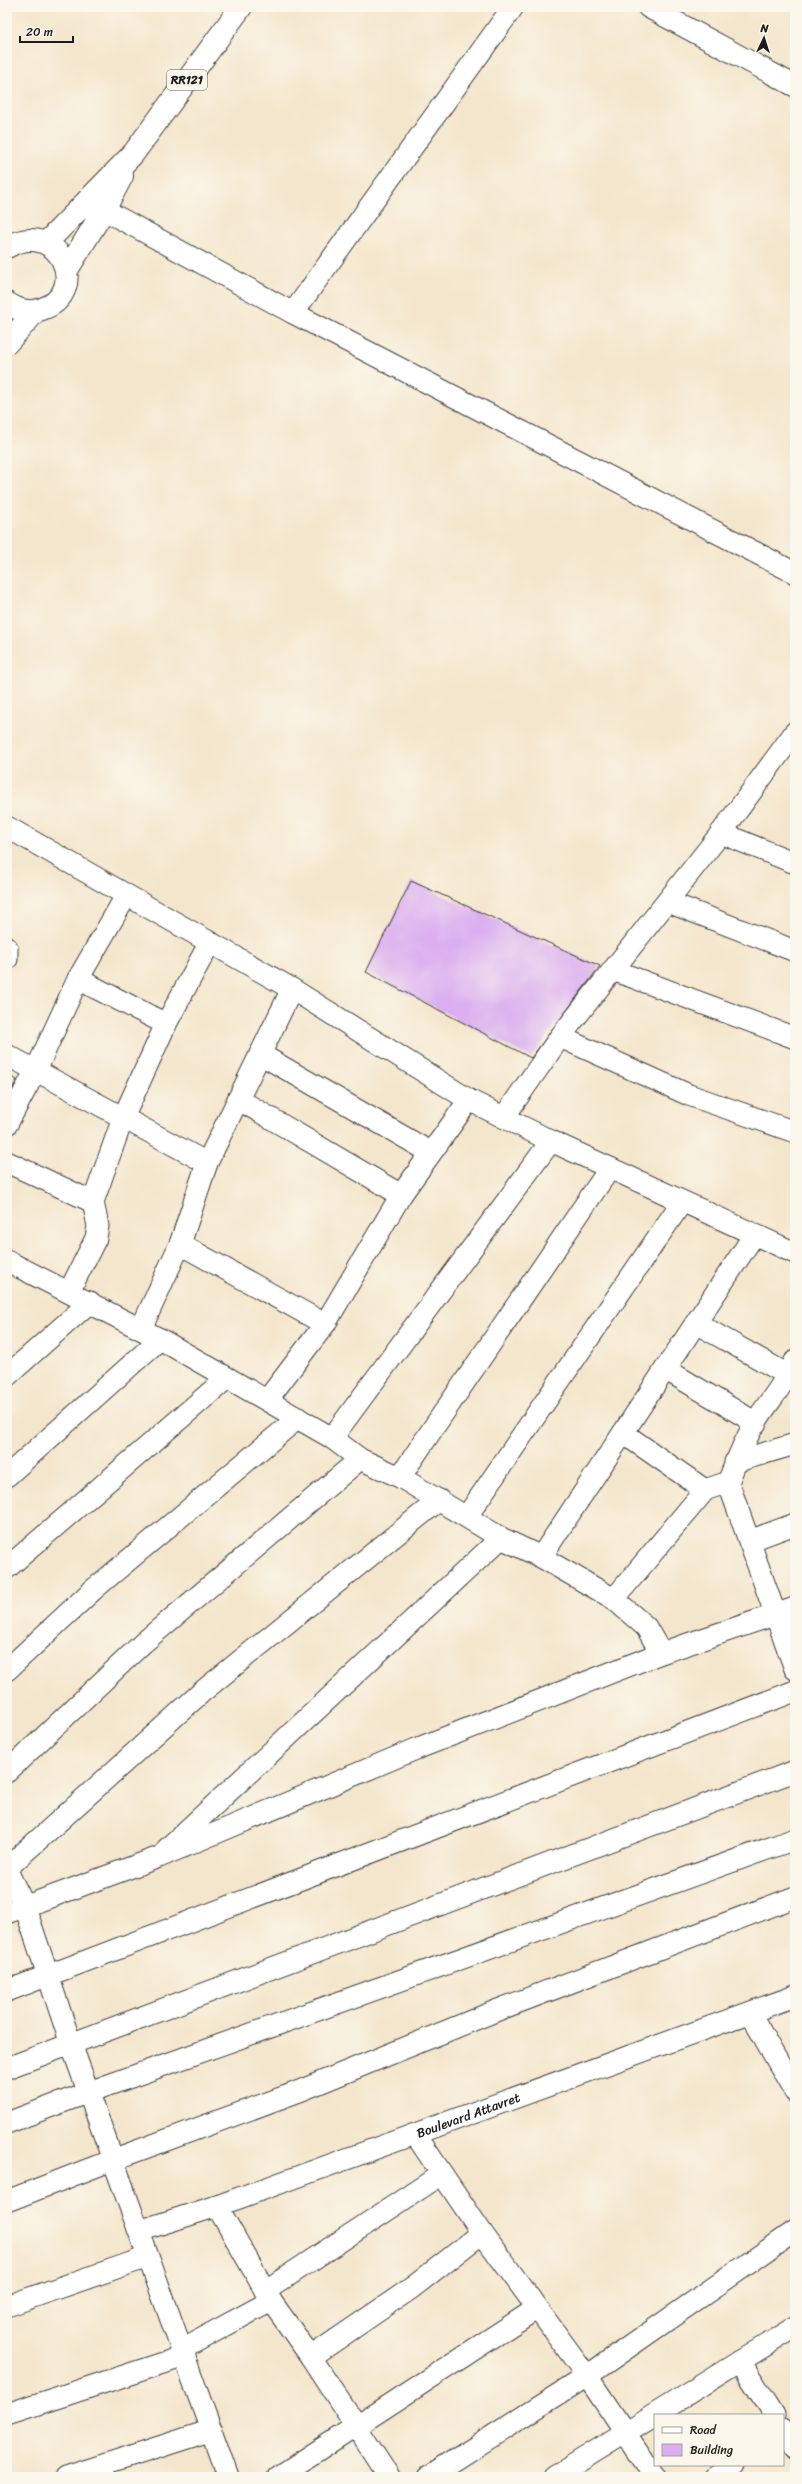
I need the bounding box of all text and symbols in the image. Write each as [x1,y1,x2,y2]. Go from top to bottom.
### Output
scale bar [20,18,73,44]
north arrow [744,18,784,58]
text: N [759,19,770,38]
text: 20 m [26,21,53,43]
road number: RR121 [167,70,207,90]
street label: Boulevard Attavret [413,2085,524,2144]
legend [654,2414,784,2466]
text: Road [690,2419,717,2441]
text: Building [690,2439,733,2461]

